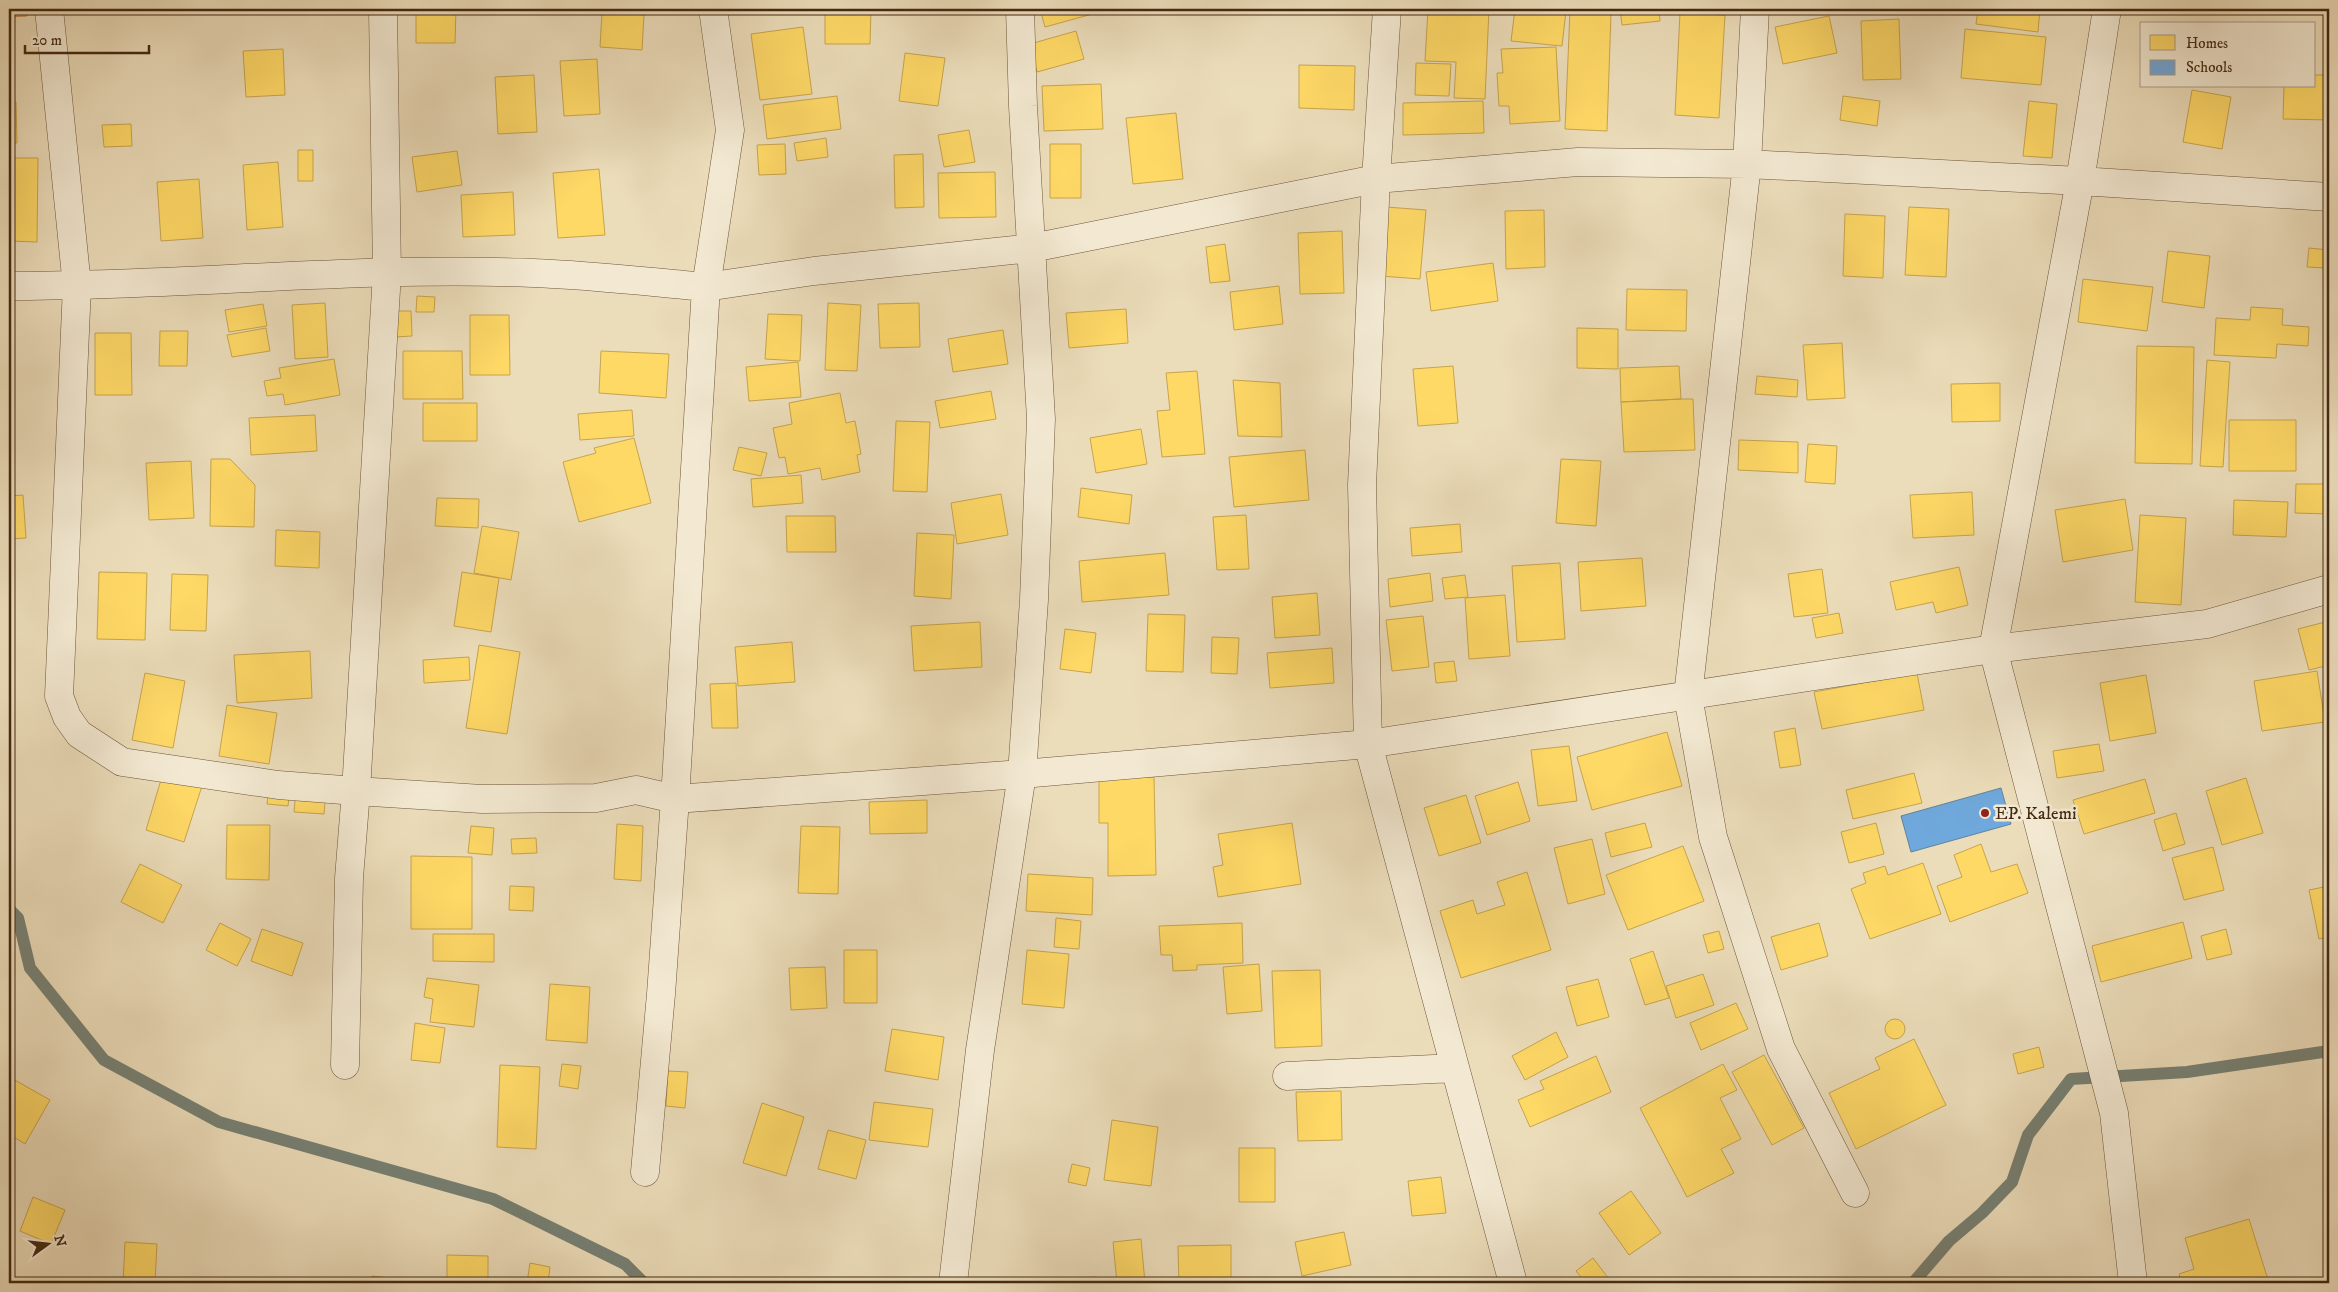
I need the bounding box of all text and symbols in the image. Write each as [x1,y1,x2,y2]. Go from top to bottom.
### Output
scale bar [25,22,149,54]
legend [2140,22,2316,88]
text: 20 m [32,31,62,50]
text: Homes [2186,34,2228,53]
text: Schools [2186,58,2232,77]
place label: EP. Kalemi [1995,803,2077,825]
marker: EP. Kalemi [1979,807,1991,819]
north arrow [22,1220,72,1270]
text: N [49,1233,70,1249]

